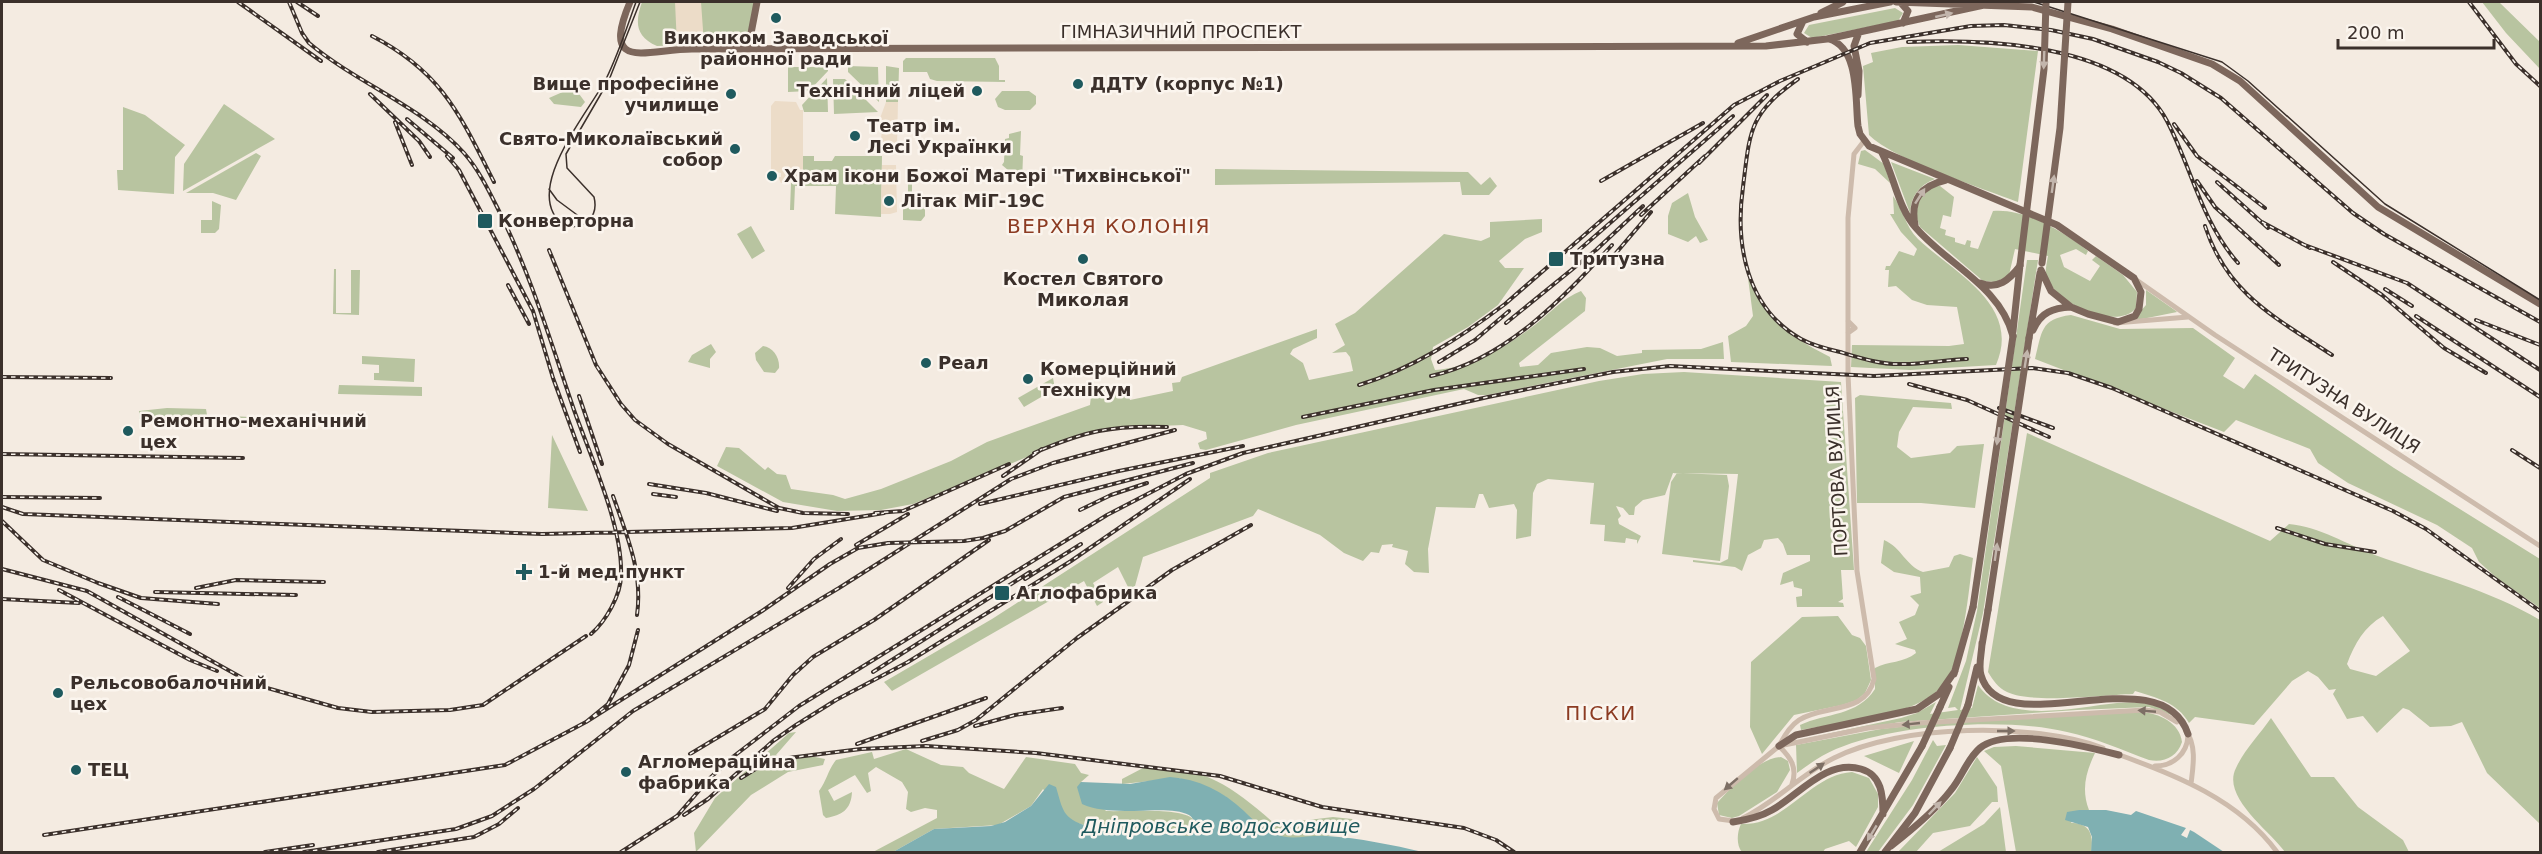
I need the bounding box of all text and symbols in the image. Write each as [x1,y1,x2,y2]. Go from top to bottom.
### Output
one-way arrow [1934,9,1953,19]
marker: Виконком Заводської районної ради [769,11,783,25]
scale bar [2338,12,2494,50]
street label: ГІМНАЗИЧНИЙ ПРОСПЕКТ [1060,21,1303,42]
text: 200 m [2347,22,2405,43]
place label: Виконком Заводської районної ради [664,27,888,69]
one-way arrow [2039,50,2048,69]
place label: Вище професійне училище [532,73,719,115]
place label: ДДТУ (корпус №1) [1090,73,1284,94]
marker: ДДТУ (корпус №1) [1071,77,1085,91]
place label: Технічний ліцей [796,80,965,101]
marker: Технічний ліцей [970,84,984,98]
marker: Вище професійне училище [724,87,738,101]
place label: Театр ім. Лесі Українки [867,115,1012,157]
place label: Свято-Миколаївський собор [499,128,723,170]
marker: Театр ім. Лесі Українки [848,129,862,143]
marker: Свято-Миколаївський собор [728,142,742,156]
place label: Храм ікони Божої Матері "Тихвінської" [784,165,1191,186]
marker: Храм ікони Божої Матері "Тихвінської" [765,169,779,183]
one-way arrow [2048,174,2057,193]
one-way arrow [1914,188,1925,205]
place label: Літак МіГ-19С [901,190,1044,211]
marker: Літак МіГ-19С [882,194,896,208]
place label: Конверторна [498,210,634,231]
marker: Конверторна [476,212,494,230]
district label: ВЕРХНЯ КОЛОНІЯ [1007,214,1211,238]
place label: Тритузна [1570,248,1665,269]
marker: Тритузна [1547,250,1565,268]
marker: Костел Святого Миколая [1076,252,1090,266]
place label: Костел Святого Миколая [1003,268,1163,310]
street label: ТРИТУЗНА ВУЛИЦЯ [2263,343,2424,458]
one-way arrow [2021,349,2030,368]
place label: Реал [938,352,989,373]
marker: Реал [919,356,933,370]
place label: Комерційний технікум [1040,358,1177,400]
marker: Комерційний технікум [1021,372,1035,386]
street label: ПОРТОВА ВУЛИЦЯ [1822,385,1851,557]
place label: Ремонтно-механічний цех [140,410,367,452]
marker: Ремонтно-механічний цех [121,424,135,438]
one-way arrow [1994,426,2003,445]
one-way arrow [1991,542,2000,561]
place label: 1-й мед.пункт [538,561,685,582]
marker: 1-й мед.пункт [515,563,533,581]
place label: Аглофабрика [1016,582,1157,603]
marker: Аглофабрика [993,584,1011,602]
place label: Рельсовобалочний цех [70,672,267,714]
marker: Рельсовобалочний цех [51,686,65,700]
district label: ПІСКИ [1565,701,1637,725]
one-way arrow [2138,706,2157,716]
one-way arrow [1901,719,1920,729]
one-way arrow [1996,726,2015,736]
place label: Агломераційна фабрика [638,751,796,793]
place label: ТЕЦ [88,759,129,780]
marker: ТЕЦ [69,763,83,777]
one-way arrow [1809,763,1825,774]
marker: Агломераційна фабрика [619,765,633,779]
one-way arrow [1724,777,1739,790]
one-way arrow [1927,801,1941,815]
water label: Дніпровське водосховище [1081,814,1360,838]
one-way arrow [1866,825,1877,841]

